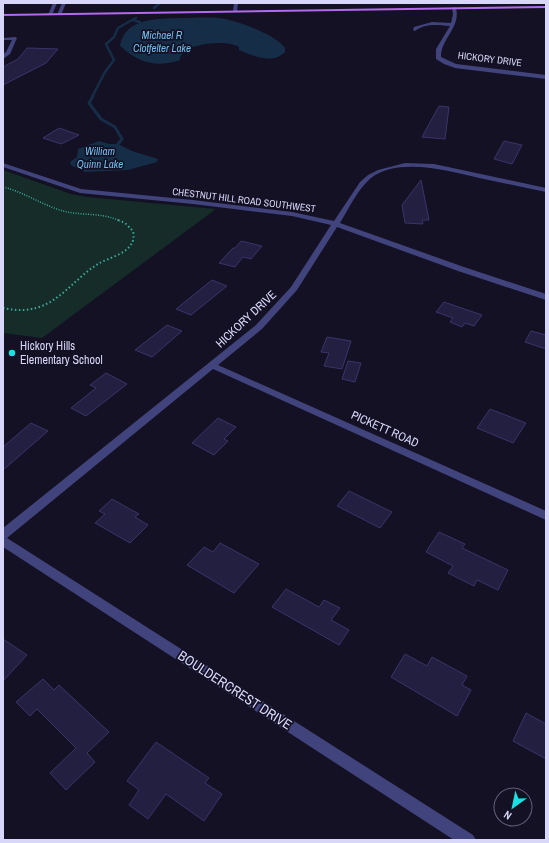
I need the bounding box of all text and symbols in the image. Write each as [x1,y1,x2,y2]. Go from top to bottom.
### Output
water label: Michael R Clotfelter Lake [133,28,191,55]
street label: HICKORY DRIVE [457,49,523,69]
water label: William Quinn Lake [77,144,123,171]
street label: CHESTNUT HILL ROAD SOUTHWEST [172,185,316,215]
street label: HICKORY DRIVE [212,287,280,351]
place label: Hickory Hills Elementary School [20,338,103,368]
marker: Hickory Hills Elementary School [7,348,17,358]
street label: PICKETT ROAD [349,407,421,451]
street label: BOULDERCREST DRIVE [175,646,295,734]
north arrow [493,787,533,827]
text: N [501,808,514,823]

